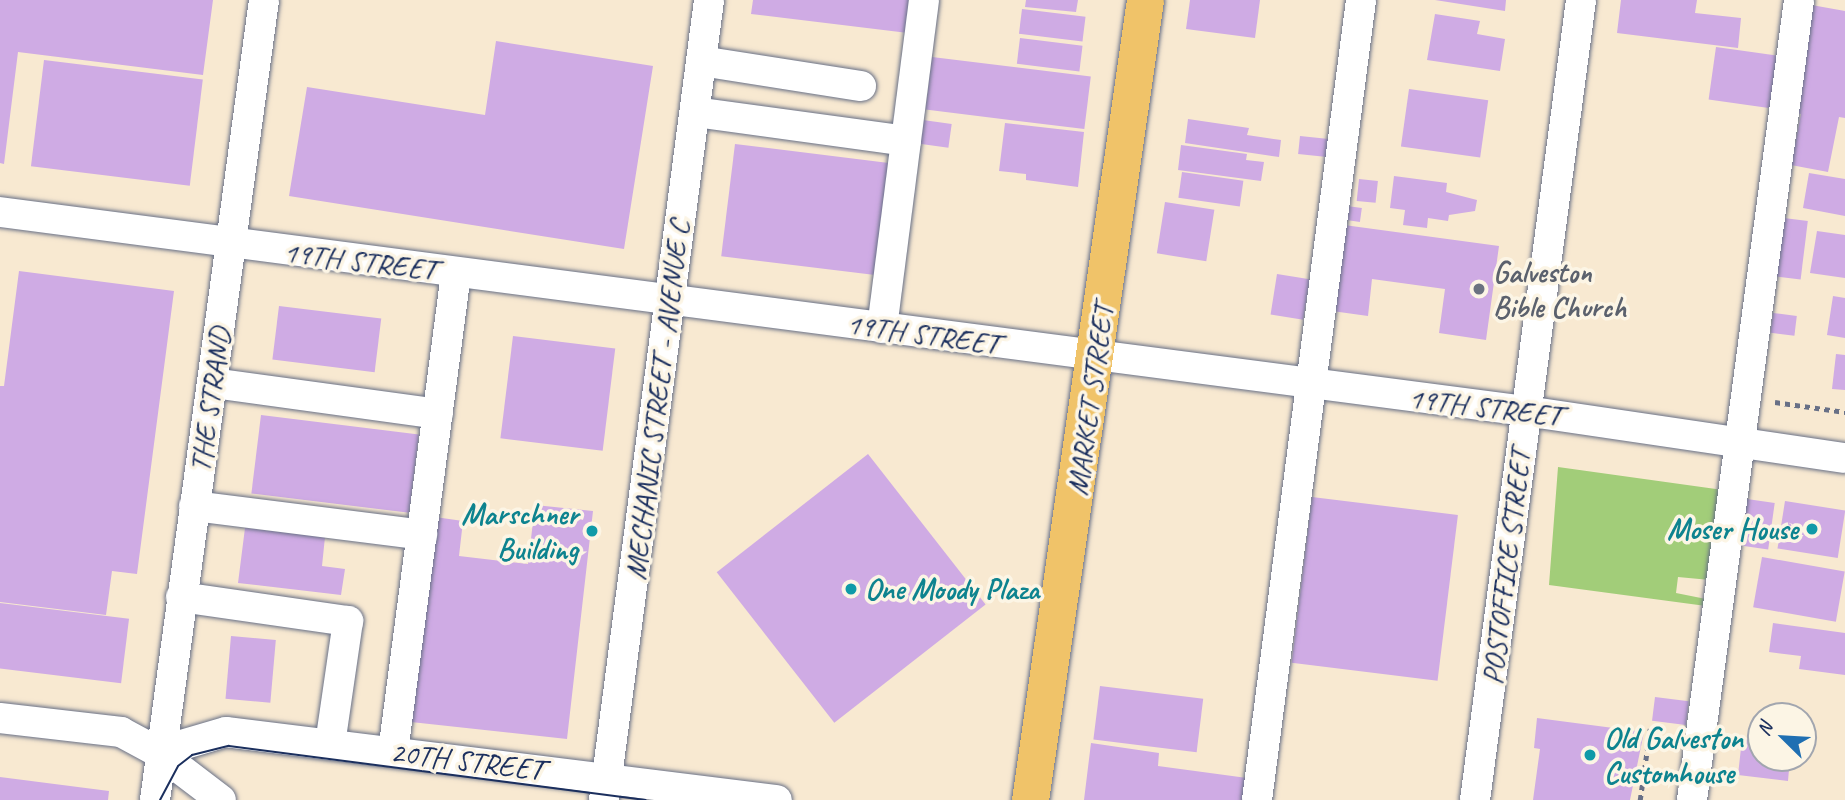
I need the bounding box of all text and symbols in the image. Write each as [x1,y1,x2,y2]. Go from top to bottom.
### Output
street label: MECHANIC STREET - AVENUE C [617,219,697,581]
street label: 19TH STREET [282,234,438,288]
place label: Galveston Bible Church [1493,254,1627,324]
marker: Galveston Bible Church [1471,281,1487,297]
street label: MARKET STREET [1059,303,1121,497]
street label: 19TH STREET [845,306,1001,362]
street label: THE STRAND [182,324,238,476]
street label: 19TH STREET [1407,380,1563,434]
street label: POSTOFFICE STREET [1474,447,1538,687]
place label: Marschner Building [461,496,578,566]
place label: Moser House [1667,511,1798,547]
marker: Moser House [1804,521,1820,537]
marker: Marschner Building [584,523,600,539]
place label: One Moody Plaza [865,571,1039,607]
marker: One Moody Plaza [843,581,859,597]
north arrow [1747,702,1817,772]
text: N [1751,719,1778,740]
place label: Old Galveston Customhouse [1604,720,1743,790]
street label: 20TH STREET [389,734,545,788]
marker: Old Galveston Customhouse [1582,747,1598,763]

